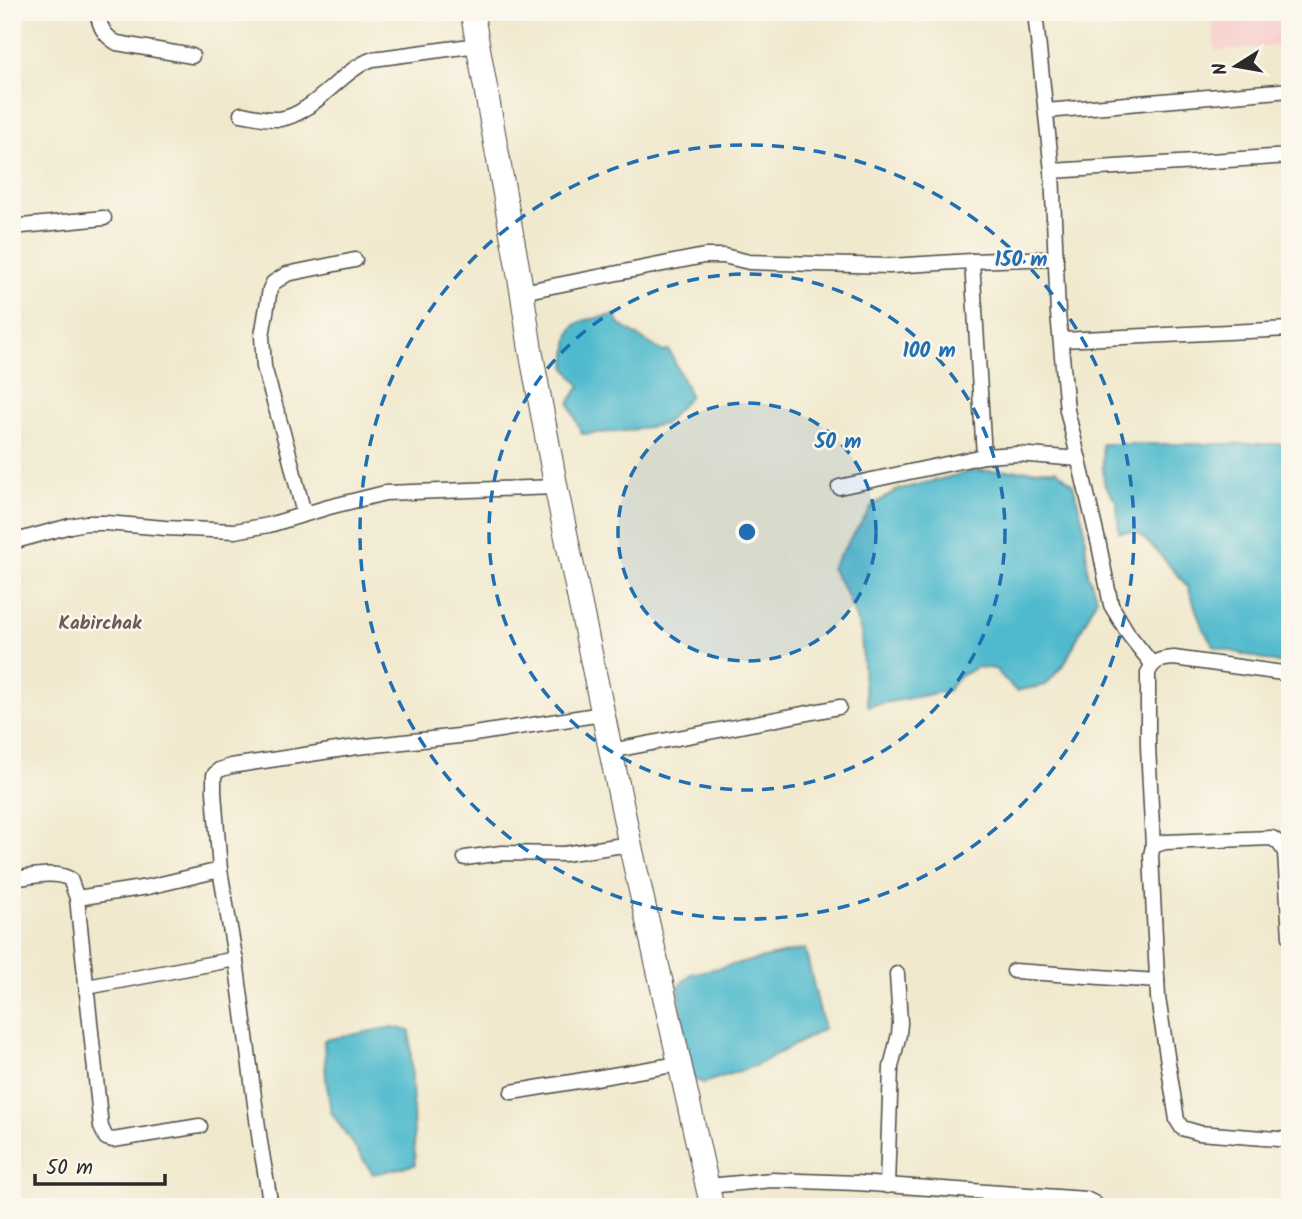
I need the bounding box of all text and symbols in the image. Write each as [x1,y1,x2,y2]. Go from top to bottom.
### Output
north arrow [1200,32,1270,102]
text: N [1205,60,1237,78]
text: 150 m [994,244,1048,277]
text: 100 m [902,335,956,368]
text: 50 m [814,426,861,459]
centre of rings [735,520,759,544]
district label: Kabirchak [59,609,142,639]
scale bar [35,1142,164,1186]
text: 50 m [46,1152,93,1185]

